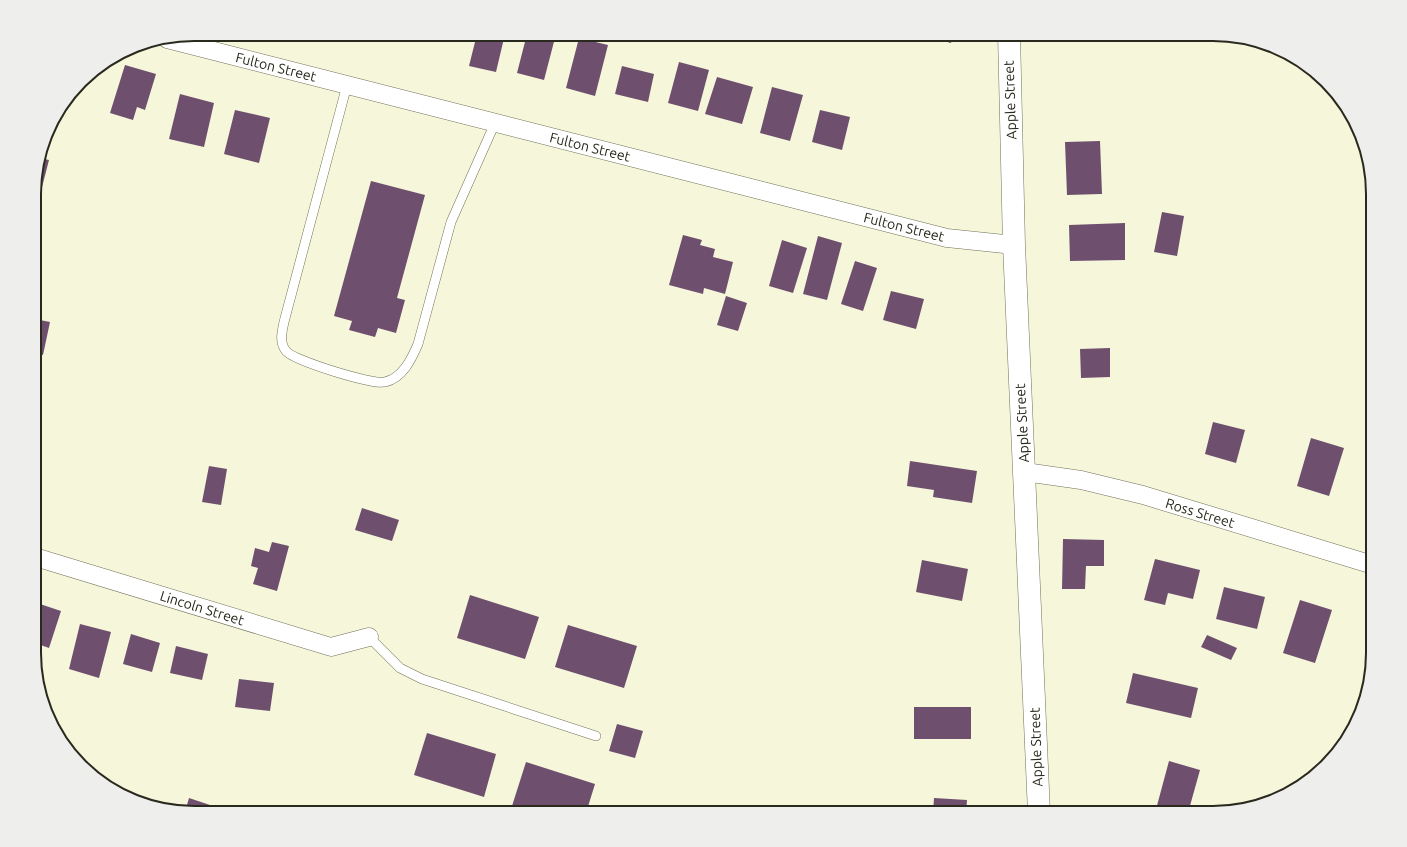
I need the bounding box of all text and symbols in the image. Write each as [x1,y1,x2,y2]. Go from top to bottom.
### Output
street label: Fulton Street [234,49,319,85]
street label: Apple Street [1001,60,1019,140]
street label: Fulton Street [548,129,633,165]
street label: Fulton Street [862,209,947,245]
street label: Apple Street [1012,383,1032,463]
street label: Ross Street [1164,495,1237,531]
street label: Lincoln Street [158,588,246,629]
street label: Apple Street [1027,707,1045,787]

